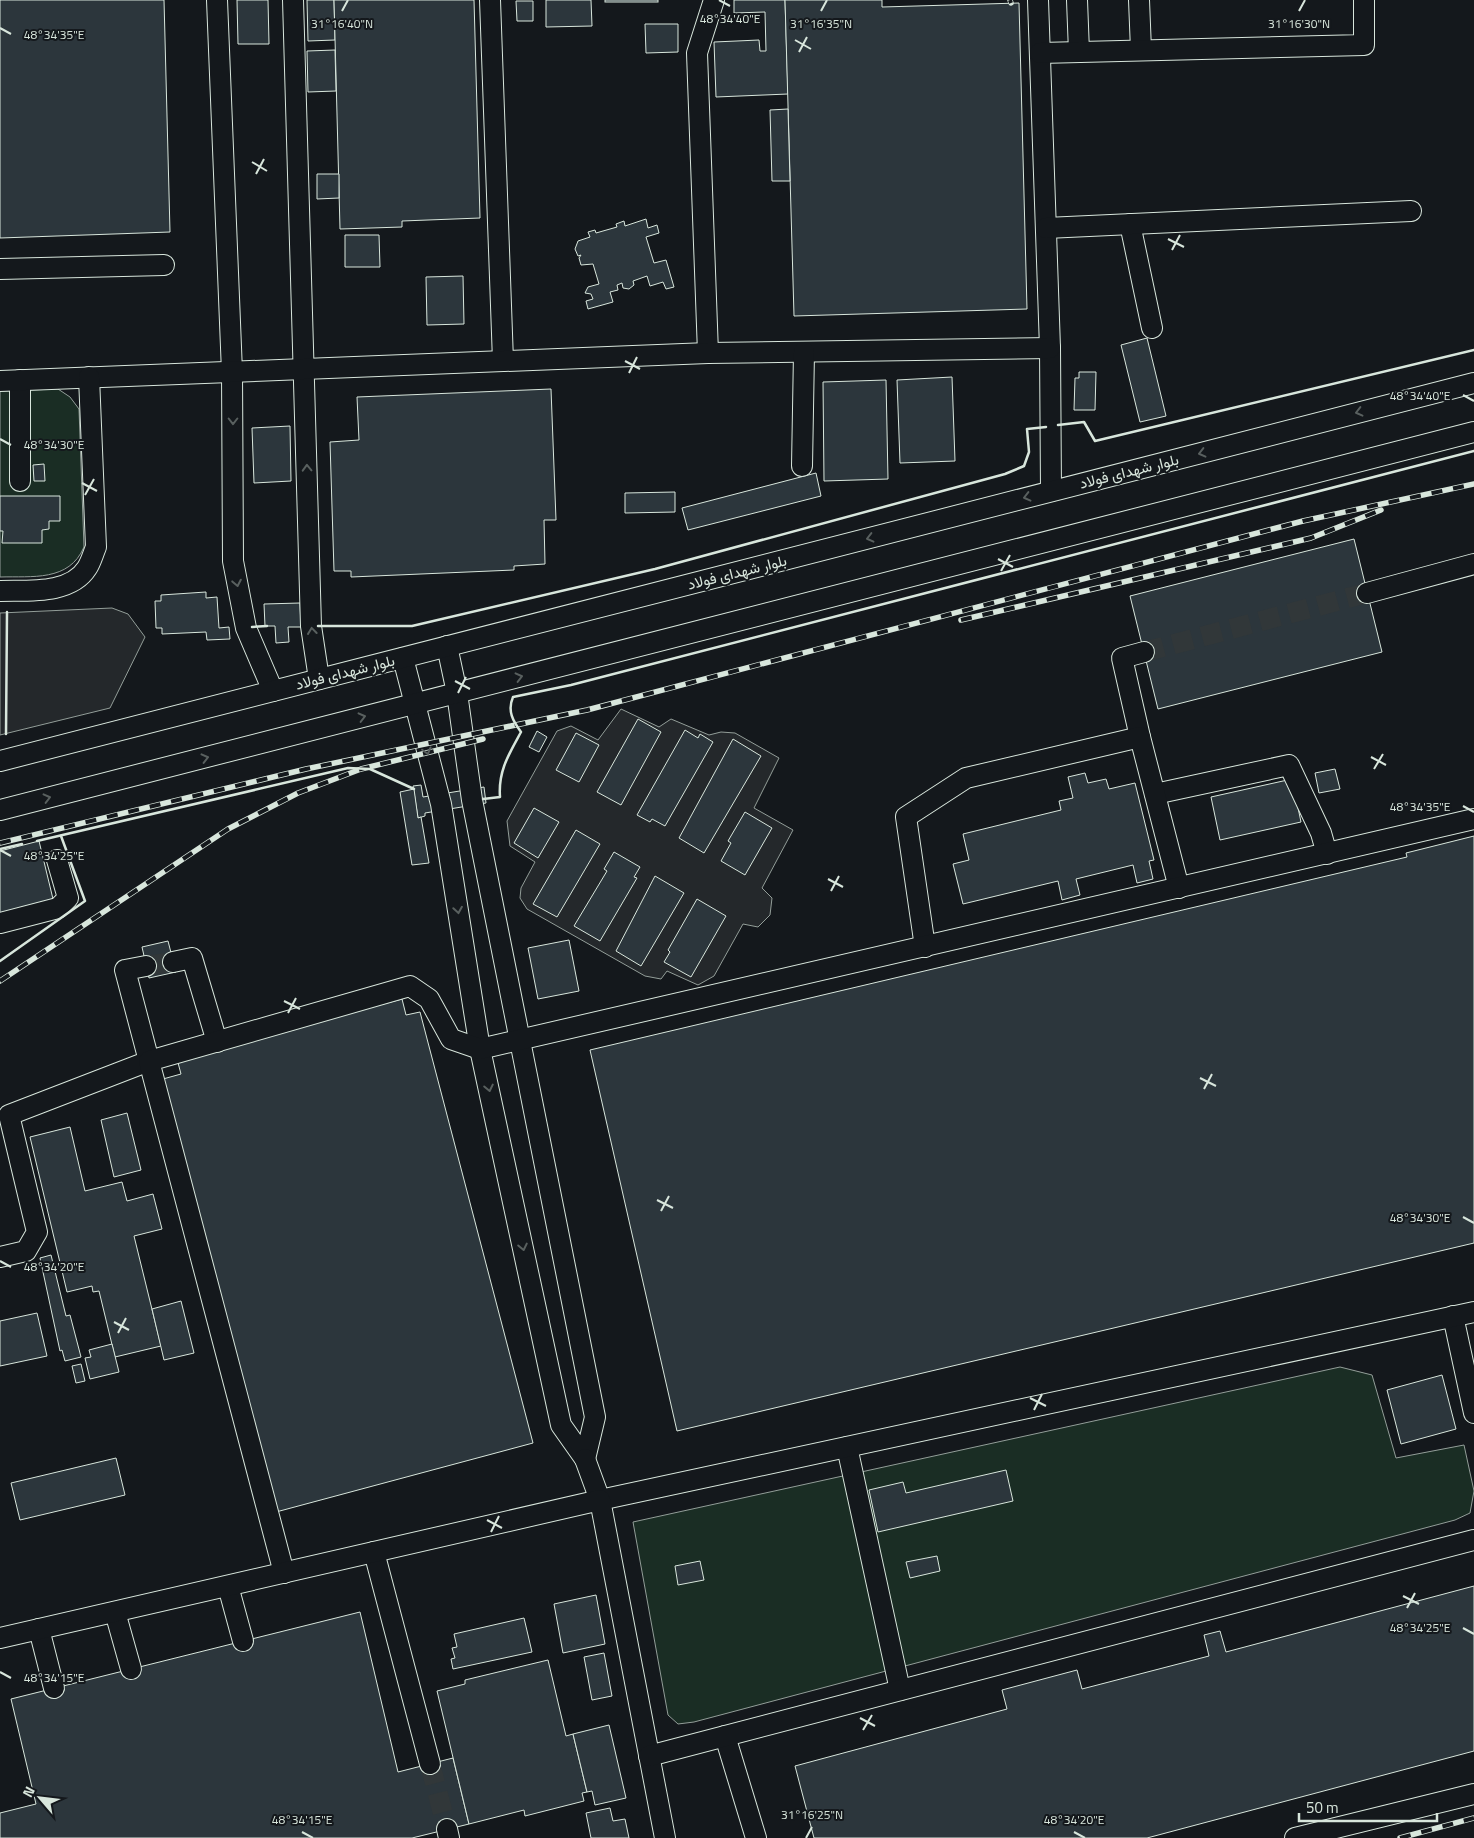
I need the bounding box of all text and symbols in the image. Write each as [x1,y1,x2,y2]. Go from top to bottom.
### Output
text: 48°34'40"E [700,9,761,28]
text: 31°16'40"N [311,14,373,33]
text: 31°16'35"N [790,14,852,33]
text: 31°16'30"N [1268,14,1330,33]
text: 48°34'35"E [24,25,85,44]
text: 48°34'40"E [1390,386,1451,405]
one-way arrow [1355,407,1363,417]
one-way arrow [228,417,238,425]
text: 48°34'30"E [24,435,85,454]
one-way arrow [1197,447,1206,458]
street label: بلوار شهدای فولاد [1077,448,1181,494]
one-way arrow [302,464,312,472]
one-way arrow [1024,492,1032,502]
one-way arrow [865,532,874,543]
street label: بلوار شهدای فولاد [685,549,789,595]
one-way arrow [231,578,242,587]
one-way arrow [307,627,318,635]
street label: بلوار شهدای فولاد [293,649,397,695]
one-way arrow [515,672,524,683]
one-way arrow [357,713,366,723]
one-way arrow [421,747,432,756]
one-way arrow [200,753,209,764]
one-way arrow [43,793,52,804]
text: 48°34'35"E [1390,797,1451,816]
text: 48°34'25"E [24,846,85,865]
one-way arrow [452,907,463,915]
one-way arrow [483,1083,493,1092]
text: 48°34'30"E [1390,1208,1451,1227]
one-way arrow [517,1242,528,1251]
text: 48°34'20"E [24,1257,85,1276]
text: 48°34'25"E [1390,1618,1451,1637]
text: 48°34'15"E [24,1668,85,1687]
north arrow [15,1773,65,1823]
text: N [17,1782,40,1801]
scale bar [1299,1790,1436,1822]
text: 50 m [1306,1796,1339,1819]
text: 31°16'25"N [781,1805,843,1824]
text: 48°34'15"E [272,1810,333,1829]
text: 48°34'20"E [1044,1810,1105,1829]

